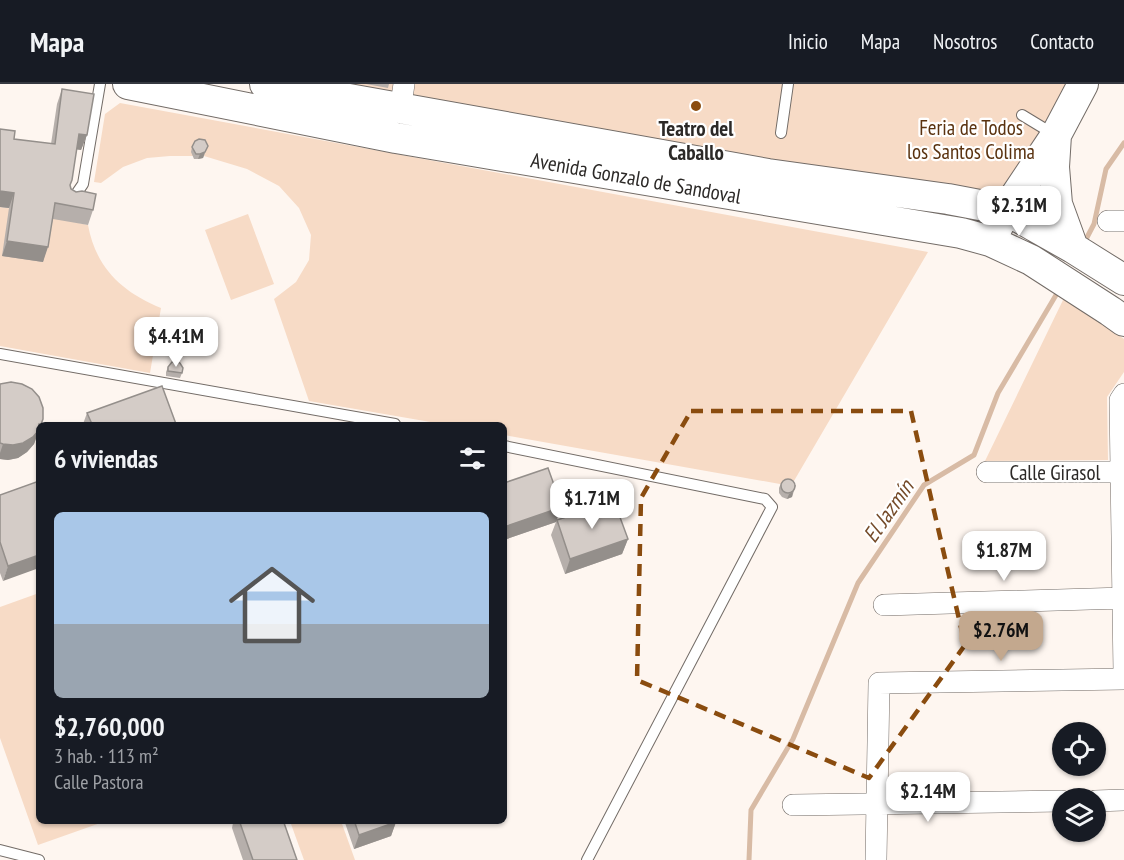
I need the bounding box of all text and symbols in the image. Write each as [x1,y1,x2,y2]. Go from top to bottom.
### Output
text: Mapa [30,23,84,60]
text: Inicio [788,28,828,55]
text: Mapa [861,28,900,55]
text: Nosotros [933,28,997,55]
text: Contacto [1030,28,1094,55]
marker: Teatro del Caballo [689,99,703,113]
park label: Feria de Todos los Santos Colima [907,114,1035,165]
place label: Teatro del Caballo [659,115,734,166]
street label: Avenida Gonzalo de Sandoval [529,146,743,210]
pin: $2.31M [970,186,1068,237]
text: $2.31M [991,192,1047,218]
pin: $4.41M [127,317,225,368]
text: $4.41M [148,323,204,349]
text: 6 viviendas [54,442,158,475]
icon: filters [456,442,489,475]
street label: Calle Girasol [1010,459,1100,486]
water label: El Jazmín [856,473,920,548]
pin: $1.71M [543,479,641,530]
text: $1.71M [564,485,620,511]
pin: $1.87M [955,531,1053,582]
text: $1.87M [976,537,1032,563]
icon: home [218,551,326,659]
pin: $2.76M [952,611,1050,662]
text: $2.76M [973,617,1029,643]
text: $2,760,000 [54,710,165,743]
map controls [1052,722,1106,842]
button: locate [1052,722,1106,776]
text: 3 hab. · 113 m² [54,743,159,769]
text: Calle Pastora [54,769,143,795]
pin: $2.14M [879,772,977,823]
text: $2.14M [900,778,956,804]
button: layers [1052,788,1106,842]

